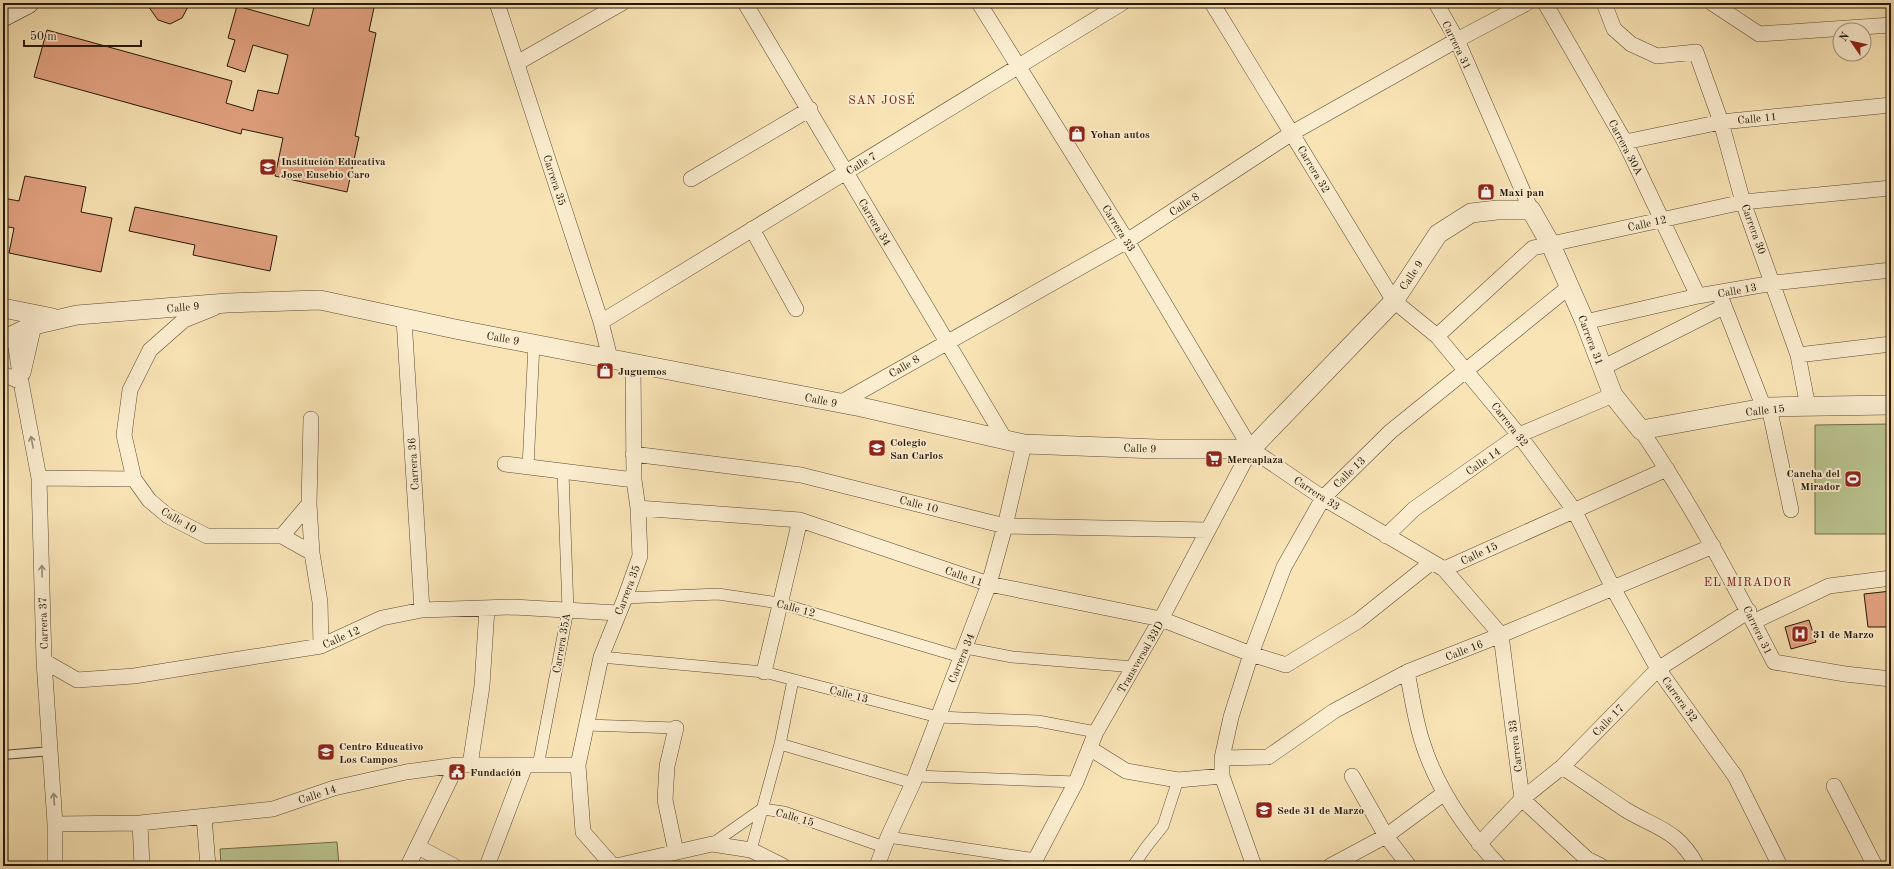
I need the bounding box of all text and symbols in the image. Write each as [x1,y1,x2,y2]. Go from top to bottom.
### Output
street label: Carrera 31 [1439,20,1472,72]
scale bar [24,22,141,48]
north arrow [1832,22,1872,62]
text: 50 m [30,30,57,43]
text: N [1838,30,1852,44]
district label: SAN JOSÉ [848,92,916,107]
street label: Calle 11 [1737,112,1777,127]
street label: Carrera 30A [1605,118,1644,178]
shop icon: Yohan autos [1067,124,1087,144]
place label: Yohan autos [1090,130,1150,141]
street label: Carrera 32 [1294,144,1331,195]
street label: Calle 7 [845,151,879,178]
street label: Carrera 35 [540,154,567,207]
school or university icon: Institución Educativa Jose Eusebio Caro [258,157,278,177]
place label: Institución Educativa Jose Eusebio Caro [281,157,386,181]
shop icon: Maxi pan [1476,182,1496,202]
place label: Maxi pan [1499,188,1544,199]
street label: Calle 8 [1168,192,1202,219]
street label: Carrera 34 [855,197,892,248]
street label: Carrera 30 [1738,203,1767,256]
street label: Carrera 33 [1099,204,1136,254]
street label: Calle 12 [1627,215,1668,234]
street label: Calle 9 [1398,259,1426,293]
street label: Calle 13 [1717,283,1758,300]
street label: Calle 9 [166,302,200,315]
street label: Carrera 31 [1575,314,1604,367]
street label: Calle 9 [485,331,520,348]
street label: Calle 8 [888,354,922,380]
shop icon: Juguemos [595,361,615,381]
place label: Juguemos [618,367,667,378]
street label: Calle 9 [803,393,838,410]
street label: Carrera 32 [1488,401,1529,449]
street label: Calle 15 [1745,404,1785,419]
one-way arrow [28,436,36,449]
street label: Carrera 36 [407,437,422,491]
school or university icon: Colegio San Carlos [867,438,887,458]
place label: Colegio San Carlos [890,438,943,462]
street label: Calle 9 [1123,443,1157,456]
street label: Calle 14 [1464,446,1503,478]
supermarket icon: Mercaplaza [1204,449,1224,469]
place label: Mercaplaza [1227,455,1284,466]
street label: Calle 13 [1332,455,1368,491]
place label: Cancha del Mirador [1787,469,1841,493]
sports icon: Cancha del Mirador [1843,469,1863,489]
street label: Carrera 33 [1291,475,1341,513]
street label: Calle 10 [898,495,939,516]
street label: Calle 10 [158,506,198,536]
street label: Calle 15 [1459,541,1500,568]
street label: Carrera 35 [614,564,643,617]
one-way arrow [38,565,46,578]
street label: Calle 11 [943,566,984,589]
district label: EL MIRADOR [1704,577,1792,589]
street label: Carrera 37 [38,596,51,649]
street label: Calle 12 [775,599,816,620]
street label: Carrera 31 [1740,605,1773,657]
street label: Carrera 35A [552,612,573,674]
street label: Transversal 33D [1116,620,1167,696]
hospital icon: 31 de Marzo [1790,624,1810,644]
street label: Calle 12 [321,625,362,651]
place label: 31 de Marzo [1813,630,1874,641]
street label: Carrera 34 [947,632,977,685]
street label: Calle 16 [1444,639,1485,664]
street label: Carrera 32 [1659,675,1699,724]
street label: Calle 13 [828,685,869,706]
street label: Calle 17 [1591,703,1627,739]
street label: Carrera 33 [1508,719,1525,773]
school or university icon: Centro Educativo Los Campos [316,742,336,762]
place label: Centro Educativo Los Campos [339,742,424,766]
public building icon: Fundación [447,762,467,782]
place label: Fundación [470,768,521,779]
street label: Calle 14 [297,784,338,807]
one-way arrow [50,793,57,806]
school or university icon: Sede 31 de Marzo [1254,800,1274,820]
place label: Sede 31 de Marzo [1277,806,1364,817]
street label: Calle 15 [774,808,815,829]

